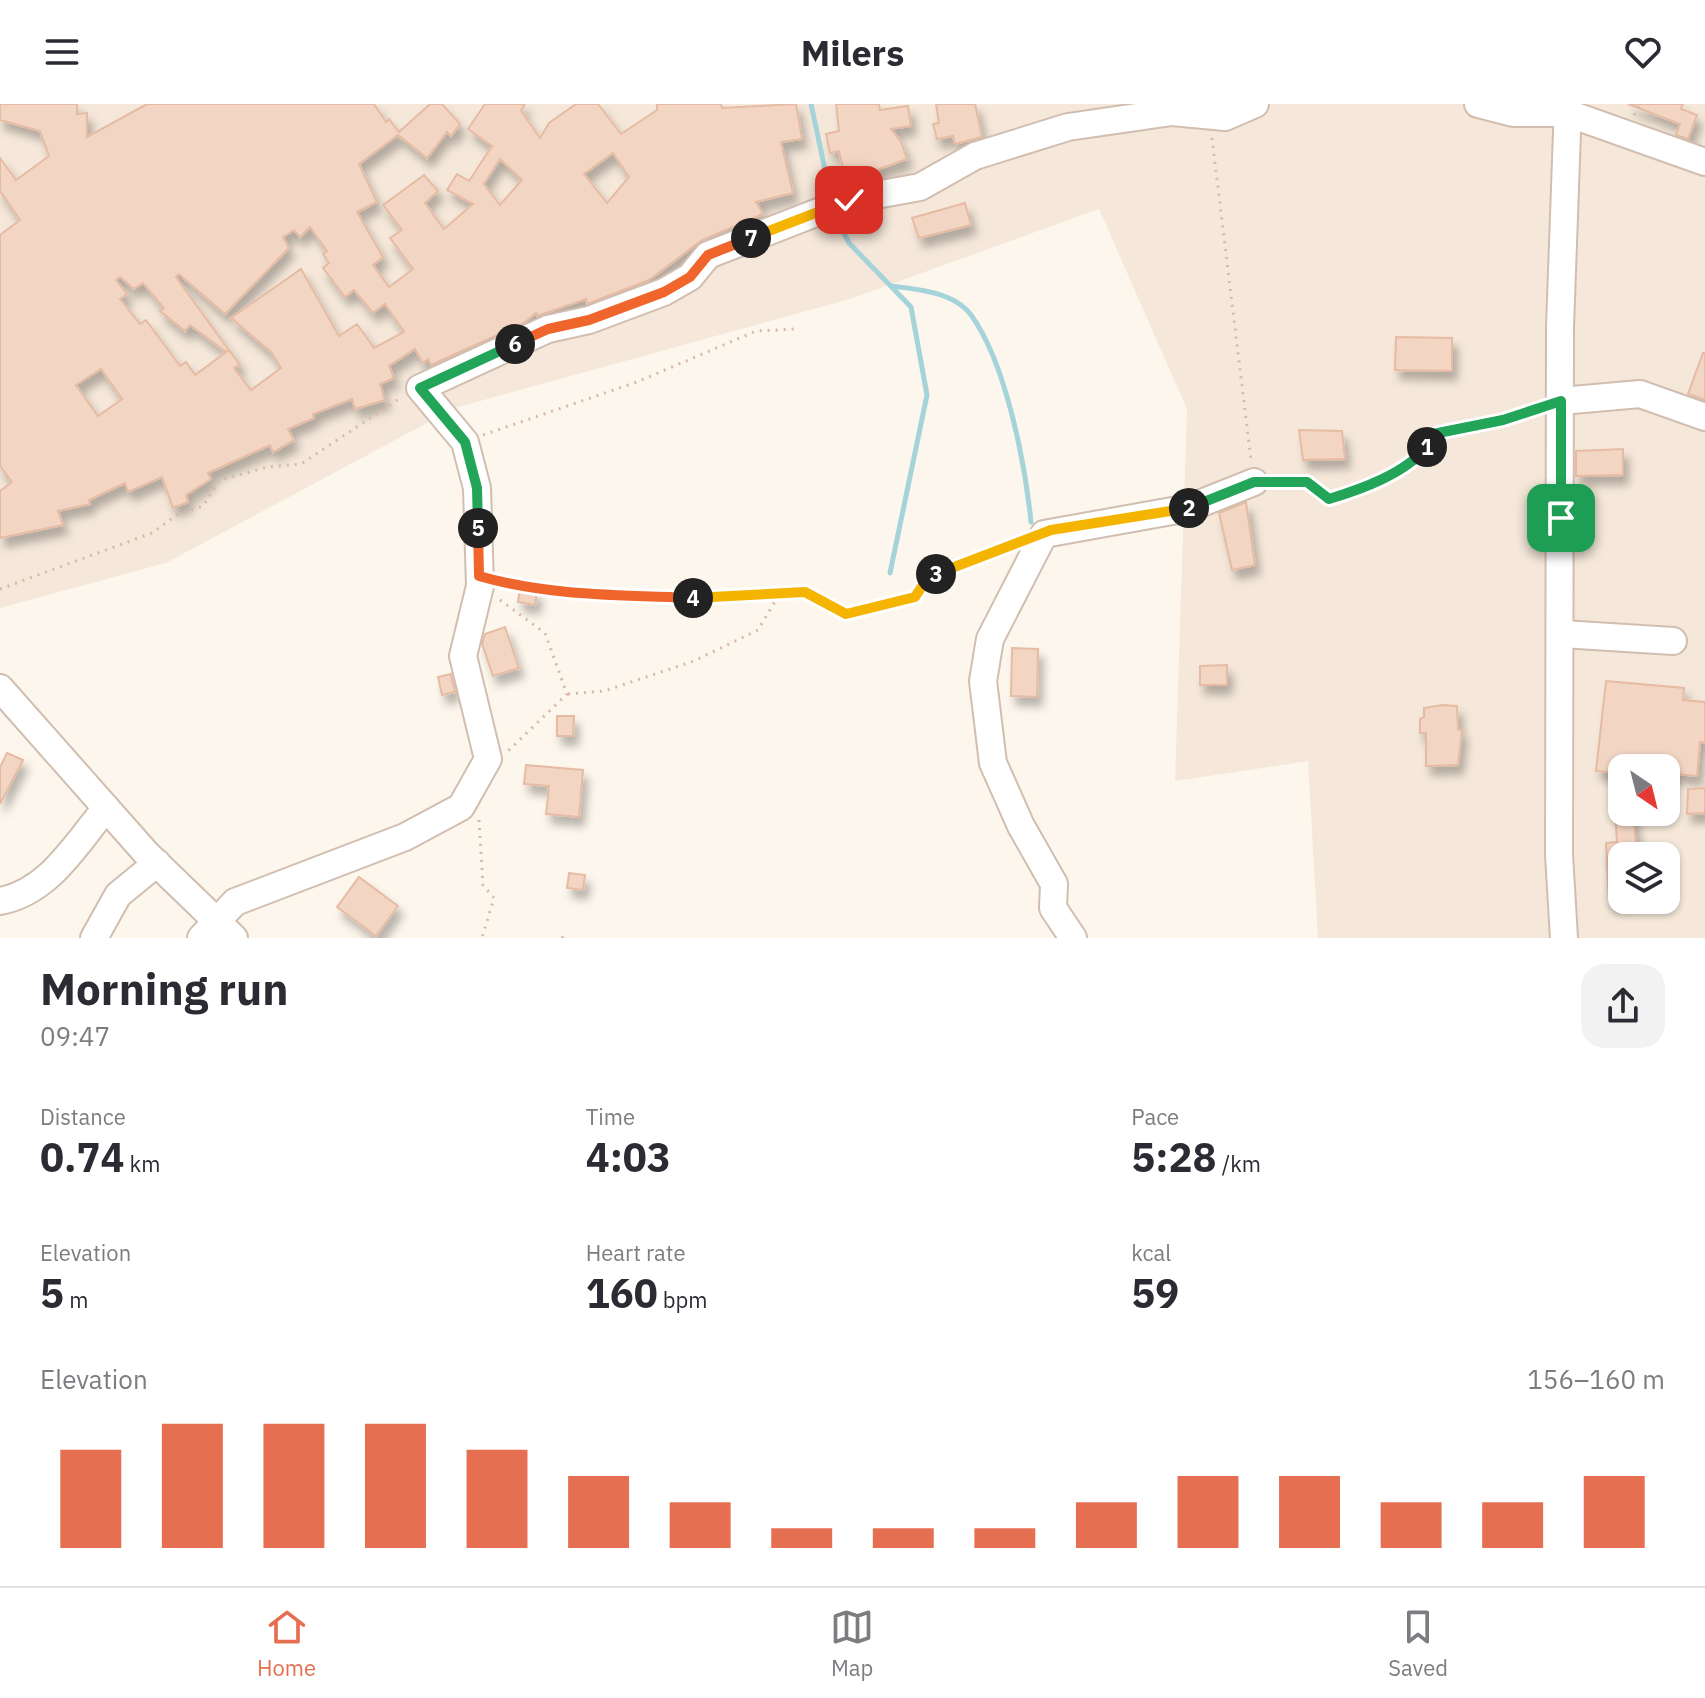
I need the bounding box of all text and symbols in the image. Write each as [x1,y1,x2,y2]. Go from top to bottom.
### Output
text: Milers [801,29,904,76]
icon: menu [40,30,84,74]
icon: heart [1621,30,1665,74]
pin [815,166,883,234]
icon: check [827,178,871,222]
pin: 7 [731,218,771,258]
text: 7 [744,223,758,252]
pin: 6 [495,324,535,364]
text: 6 [508,329,522,358]
pin: 1 [1407,427,1447,467]
text: 1 [1420,432,1434,461]
pin [1527,484,1595,552]
pin: 2 [1169,488,1209,528]
text: 2 [1182,493,1196,522]
icon: arrive [1539,496,1583,540]
pin: 5 [458,508,498,548]
text: 5 [471,513,485,542]
pin: 3 [916,554,956,594]
text: 3 [929,559,943,588]
pin: 4 [673,578,713,618]
text: 4 [686,583,700,612]
north arrow [1608,754,1680,826]
map controls [1608,754,1680,914]
button: layers [1608,842,1680,914]
text: Morning run [40,960,289,1017]
button: share [1581,964,1665,1048]
text: 09:47 [40,1019,110,1053]
text: Distance [40,1102,126,1131]
text: Time [586,1102,635,1131]
text: Pace [1131,1102,1179,1131]
text: 0.74 [40,1131,124,1183]
text: 4:03 [586,1131,671,1183]
text: 5:28 [1131,1131,1217,1183]
text: km [124,1149,160,1178]
text: /km [1217,1149,1261,1178]
text: Elevation [40,1238,131,1267]
text: Heart rate [586,1238,686,1267]
text: kcal [1131,1238,1171,1267]
text: 5 [40,1267,64,1319]
text: 160 [586,1267,658,1319]
text: 59 [1131,1267,1179,1319]
text: m [64,1285,88,1314]
text: bpm [658,1285,708,1314]
text: Elevation [40,1362,148,1396]
text: 156–160 m [1527,1362,1665,1396]
tab: Home [257,1605,316,1682]
tab: Map [830,1605,874,1682]
tab: Saved [1388,1605,1448,1682]

